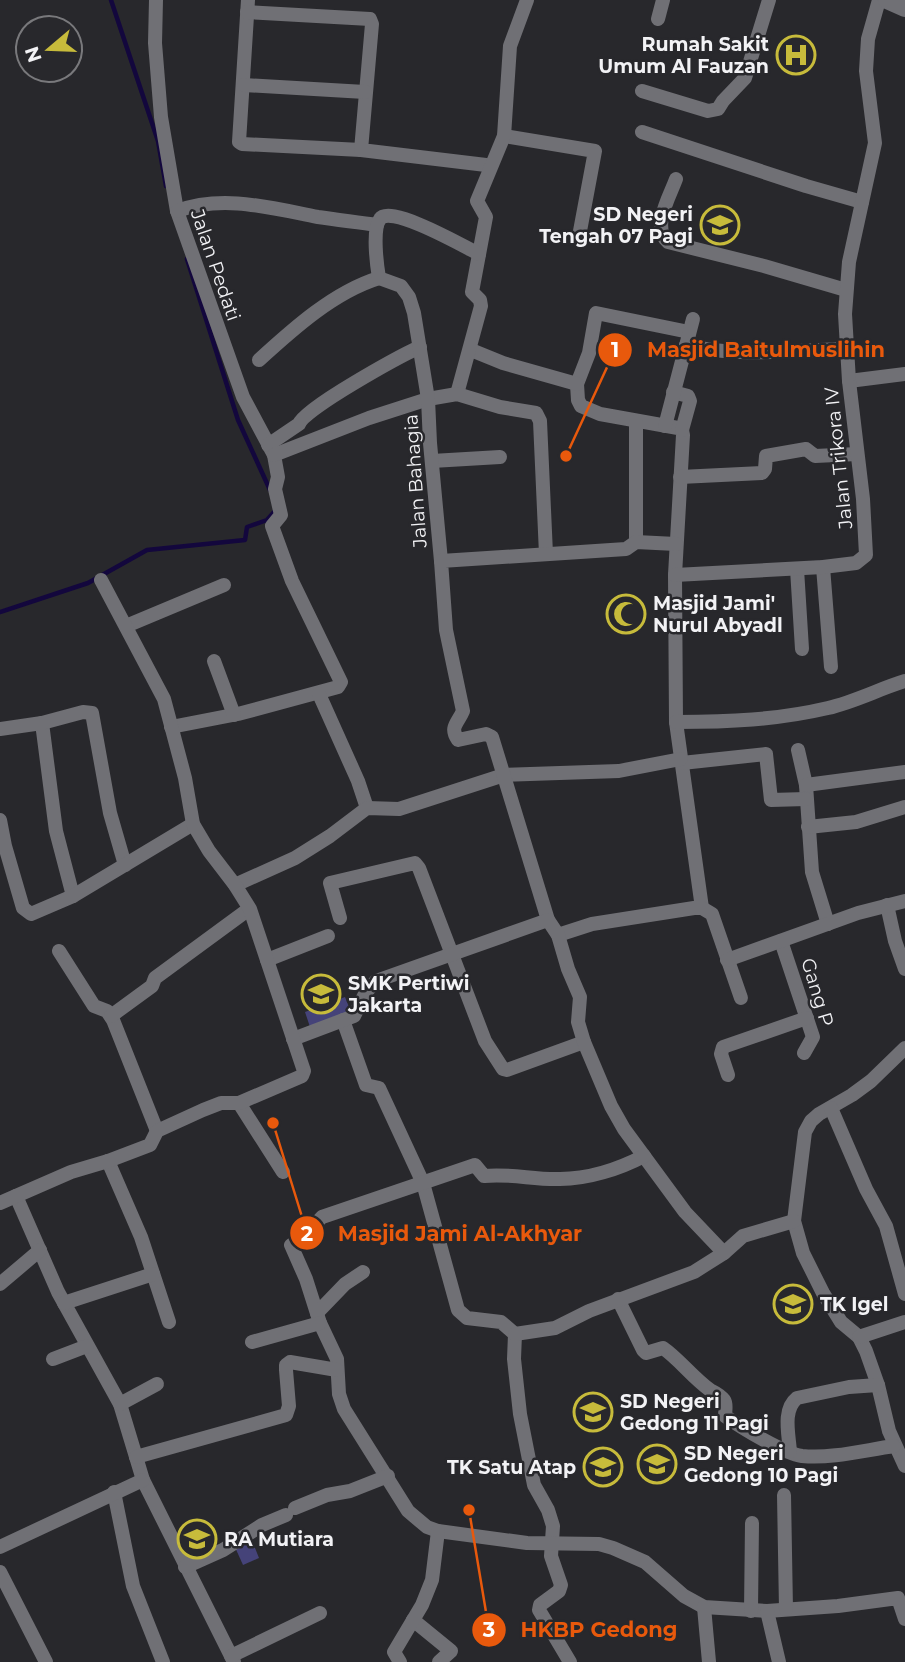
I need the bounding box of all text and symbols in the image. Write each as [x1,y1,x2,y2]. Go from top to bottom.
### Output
north arrow [14,14,84,84]
place label: Rumah Sakit Umum Al Fauzan [598,33,769,78]
hospital icon: Rumah Sakit Umum Al Fauzan [775,34,817,76]
text: N [20,43,47,65]
place label: SD Negeri Tengah 07 Pagi [539,203,693,248]
school or university icon: SD Negeri Tengah 07 Pagi [699,204,741,246]
street label: Jalan Pedati [185,205,245,324]
callout: Masjid Baitulmuslihin [598,329,899,371]
text: 1 [611,337,619,362]
text: Masjid Baitulmuslihin [647,337,885,362]
street label: Jalan Trikora IV [820,385,857,531]
street label: Jalan Bahagia [399,413,432,550]
place label: Masjid Jami' Nurul Abyadl [653,592,783,637]
mosque icon: Masjid Jami' Nurul Abyadl [605,593,647,635]
street label: Gang P [796,955,839,1029]
place label: SMK Pertiwi Jakarta [347,972,469,1017]
school or university icon: SMK Pertiwi Jakarta [300,973,342,1015]
callout: Masjid Jami Al-Akhyar [289,1212,597,1254]
text: 2 [301,1221,313,1246]
text: Masjid Jami Al-Akhyar [338,1221,582,1246]
school or university icon: TK Igel [772,1283,814,1325]
place label: TK Igel [820,1293,888,1316]
place label: SD Negeri Gedong 11 Pagi [620,1390,769,1435]
school or university icon: SD Negeri Gedong 11 Pagi [572,1391,614,1433]
place label: SD Negeri Gedong 10 Pagi [684,1442,838,1487]
school or university icon: SD Negeri Gedong 10 Pagi [636,1443,678,1485]
school or university icon: TK Satu Atap [582,1446,624,1488]
place label: TK Satu Atap [447,1456,576,1479]
school or university icon: RA Mutiara [176,1518,218,1560]
place label: RA Mutiara [224,1528,334,1551]
callout: HKBP Gedong [472,1609,692,1651]
text: 3 [482,1617,495,1642]
text: HKBP Gedong [521,1617,677,1642]

